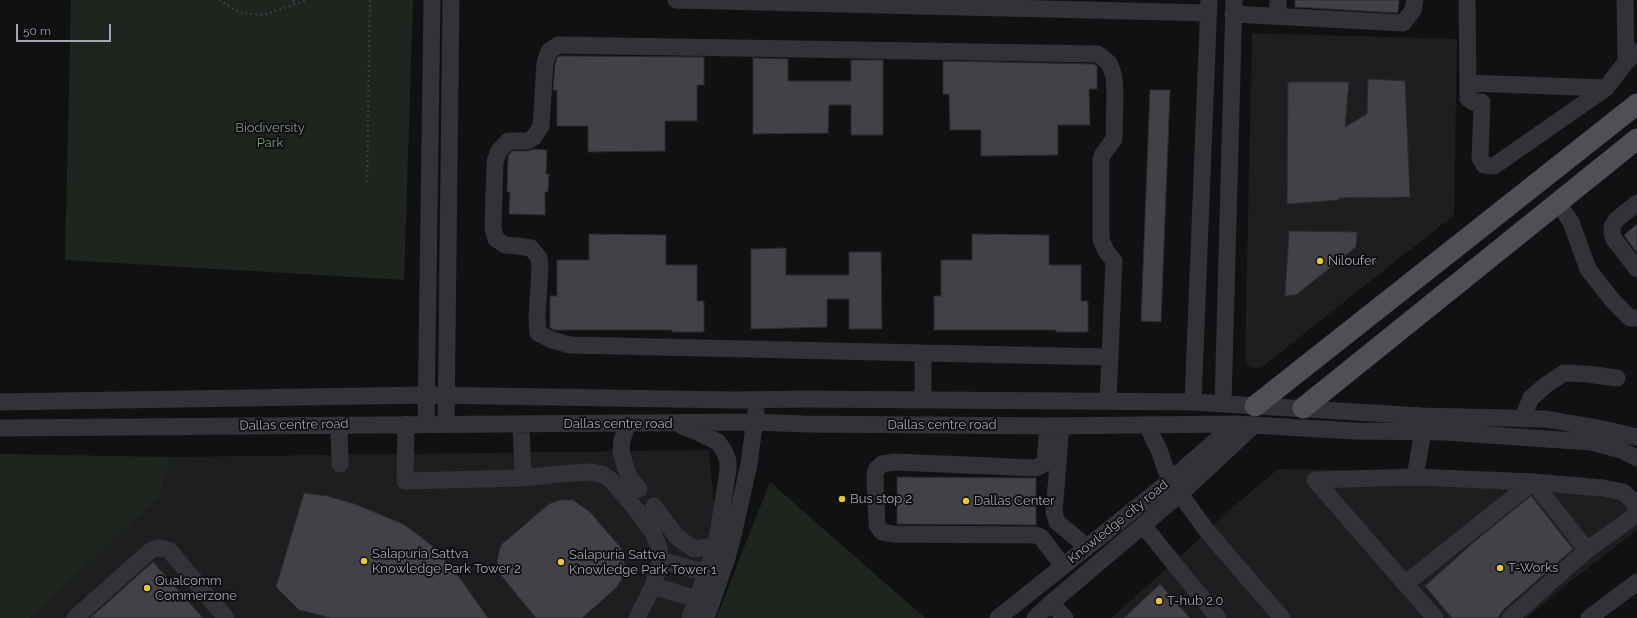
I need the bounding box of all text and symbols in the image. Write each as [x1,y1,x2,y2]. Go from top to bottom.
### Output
scale bar [18,16,113,42]
text: 50 m [23,24,51,38]
park label: Biodiversity Park [235,120,305,151]
place label: Niloufer [1328,253,1376,269]
marker: Niloufer [1315,256,1325,266]
street label: Dallas centre road [239,416,349,434]
street label: Dallas centre road [563,416,673,432]
street label: Dallas centre road [887,417,997,433]
street label: Knowledge city road [1065,477,1171,567]
place label: Bus stop 2 [850,491,912,507]
place label: Dallas Center [974,493,1055,509]
marker: Bus stop 2 [837,494,847,504]
marker: Dallas Center [961,496,971,506]
place label: Salapuria Sattva Knowledge Park Tower 2 [372,546,521,577]
place label: Salapuria Sattva Knowledge Park Tower 1 [569,547,716,578]
marker: Salapuria Sattva Knowledge Park Tower 2 [359,556,369,566]
marker: Salapuria Sattva Knowledge Park Tower 1 [556,557,566,567]
place label: T-Works [1508,560,1558,576]
marker: T-Works [1495,563,1505,573]
place label: Qualcomm Commerzone [155,573,237,604]
marker: Qualcomm Commerzone [142,583,152,593]
place label: T-hub 2.0 [1167,593,1223,609]
marker: T-hub 2.0 [1154,596,1164,606]

